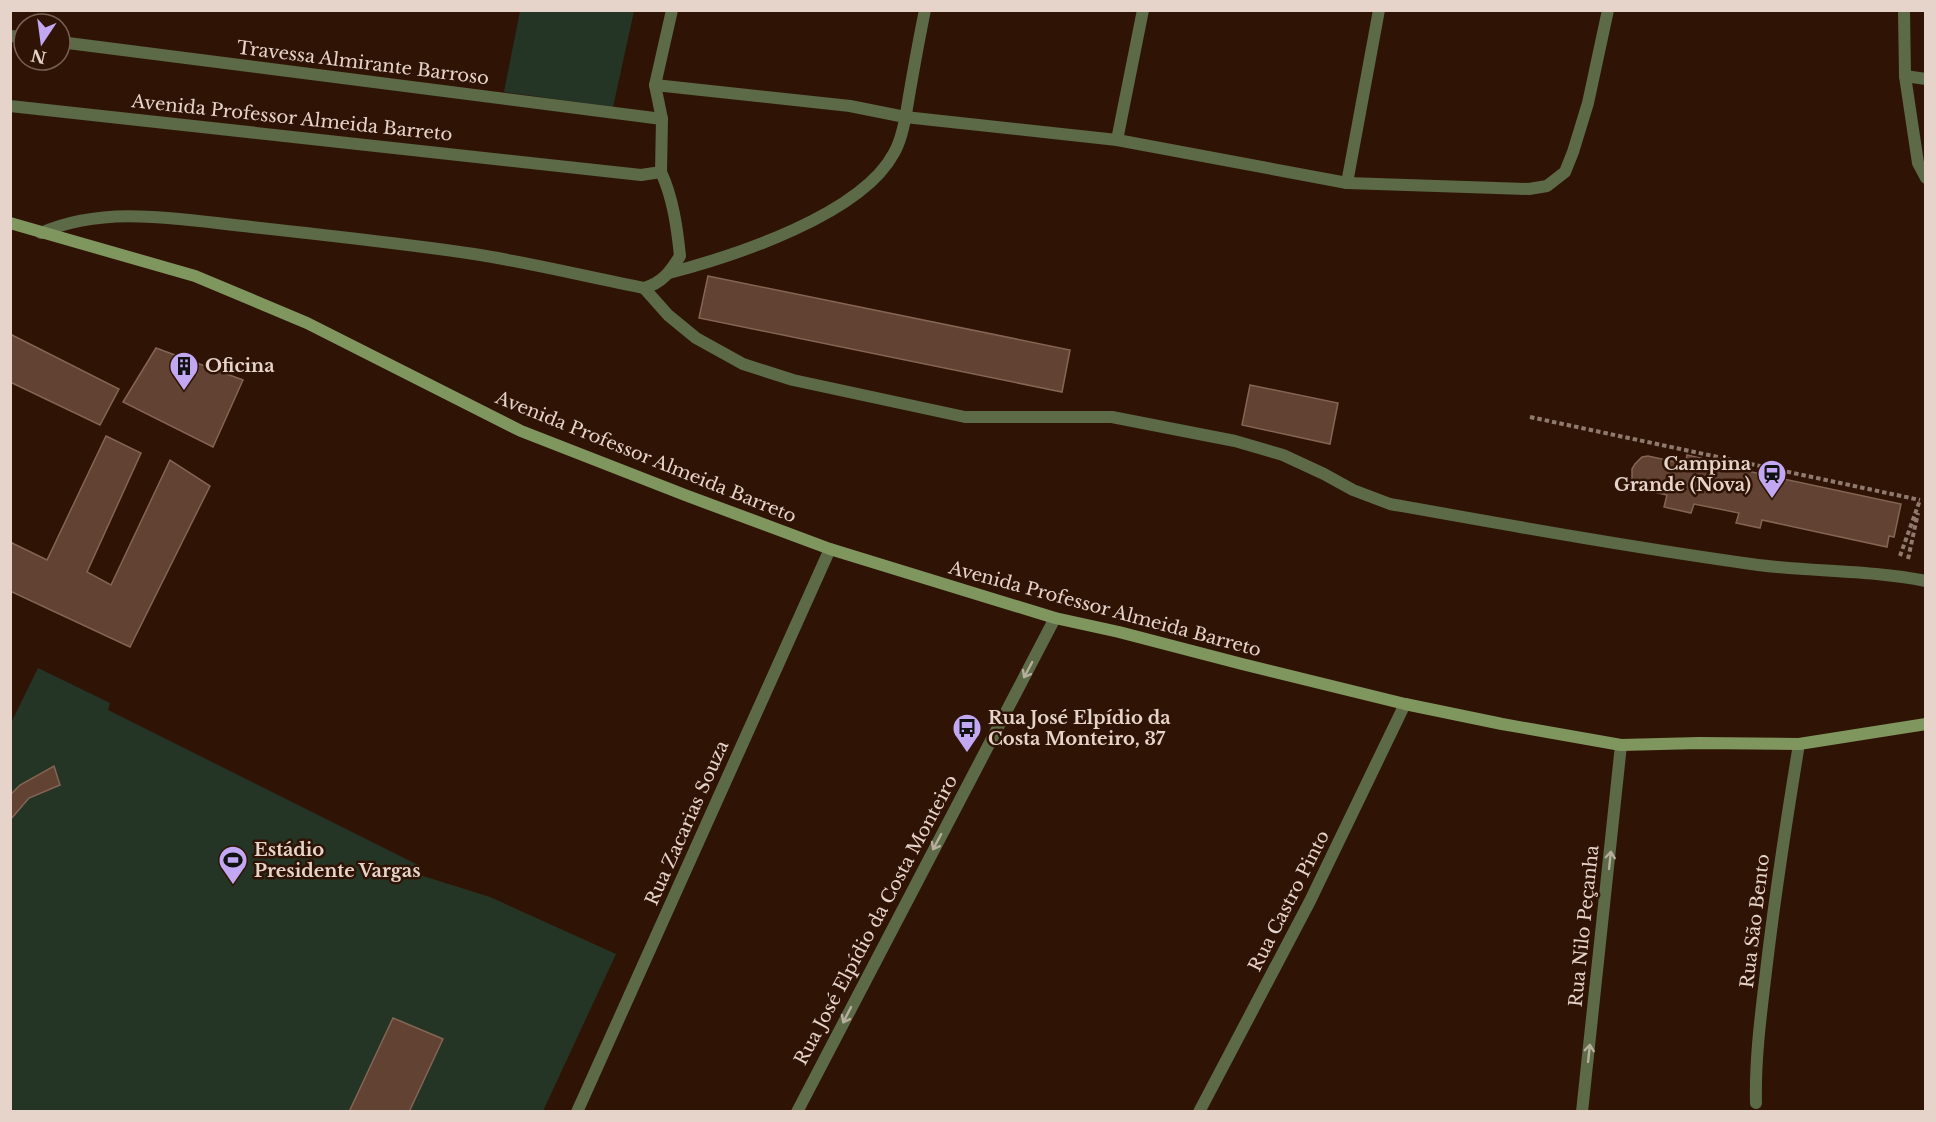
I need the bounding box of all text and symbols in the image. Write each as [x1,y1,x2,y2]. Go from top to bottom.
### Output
north arrow [12,12,72,72]
street label: Travessa Almirante Barroso [236,37,490,89]
text: N [29,45,48,68]
street label: Avenida Professor Almeida Barreto [130,90,453,146]
building icon: Oficina [168,350,200,392]
place label: Oficina [205,355,275,377]
street label: Avenida Professor Almeida Barreto [491,386,800,528]
place label: Campina Grande (Nova) [1614,453,1752,496]
station icon: Campina Grande (Nova) [1756,458,1788,500]
street label: Avenida Professor Almeida Barreto [945,556,1264,661]
one-way arrow [1022,660,1033,678]
place label: Rua José Elpídio da Costa Monteiro, 37 [988,707,1171,750]
bus stop icon: Rua José Elpídio da Costa Monteiro, 37 [951,712,983,754]
street label: Rua Zacarias Souza [641,737,733,909]
street label: Rua José Elpídio da Costa Monteiro [790,771,962,1069]
street label: Rua Castro Pinto [1244,827,1334,975]
one-way arrow [931,833,942,851]
place label: Estádio Presidente Vargas [254,839,421,882]
sports icon: Estádio Presidente Vargas [217,844,249,886]
street label: Rua Nilo Peçanha [1565,844,1603,1008]
one-way arrow [1605,850,1616,870]
street label: Rua São Bento [1736,853,1774,989]
one-way arrow [840,1006,852,1024]
one-way arrow [1583,1044,1594,1064]

